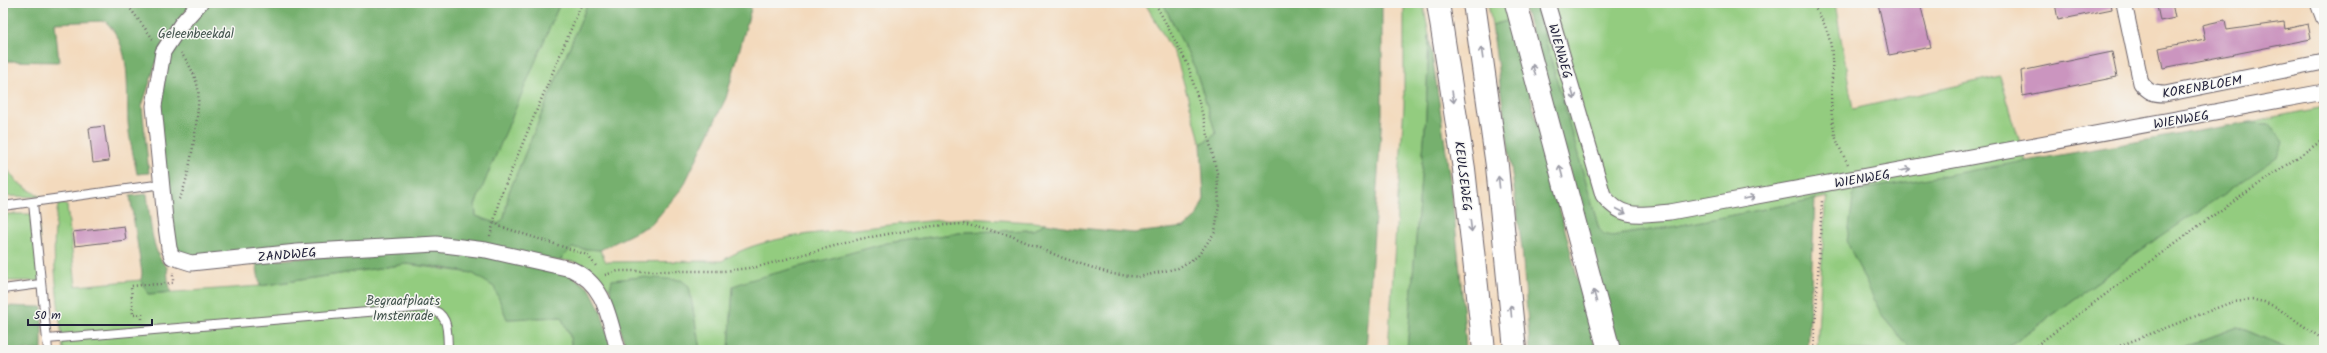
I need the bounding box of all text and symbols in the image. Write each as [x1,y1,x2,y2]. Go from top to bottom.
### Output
street label: WIENWEG [1542,21,1577,81]
park label: Geleenbeekdal [158,24,234,45]
one-way arrow [1479,47,1486,60]
one-way arrow [1530,64,1537,77]
street label: KORENBLOEM [2161,70,2245,105]
one-way arrow [1570,88,1577,101]
one-way arrow [1449,90,1457,103]
street label: WIENWEG [2152,105,2211,136]
street label: KEULSEWEG [1448,140,1477,212]
street label: WIENWEG [1833,164,1892,195]
one-way arrow [1557,165,1564,178]
one-way arrow [1898,165,1911,173]
one-way arrow [1495,176,1502,189]
one-way arrow [1742,194,1755,202]
one-way arrow [1615,208,1627,215]
one-way arrow [1467,219,1475,232]
street label: ZANDWEG [257,242,317,269]
one-way arrow [1590,290,1598,303]
park label: Begraafplaats Imstenrade [366,291,440,327]
scale bar [28,301,152,327]
one-way arrow [1508,305,1515,318]
text: 50 m [34,306,61,325]

